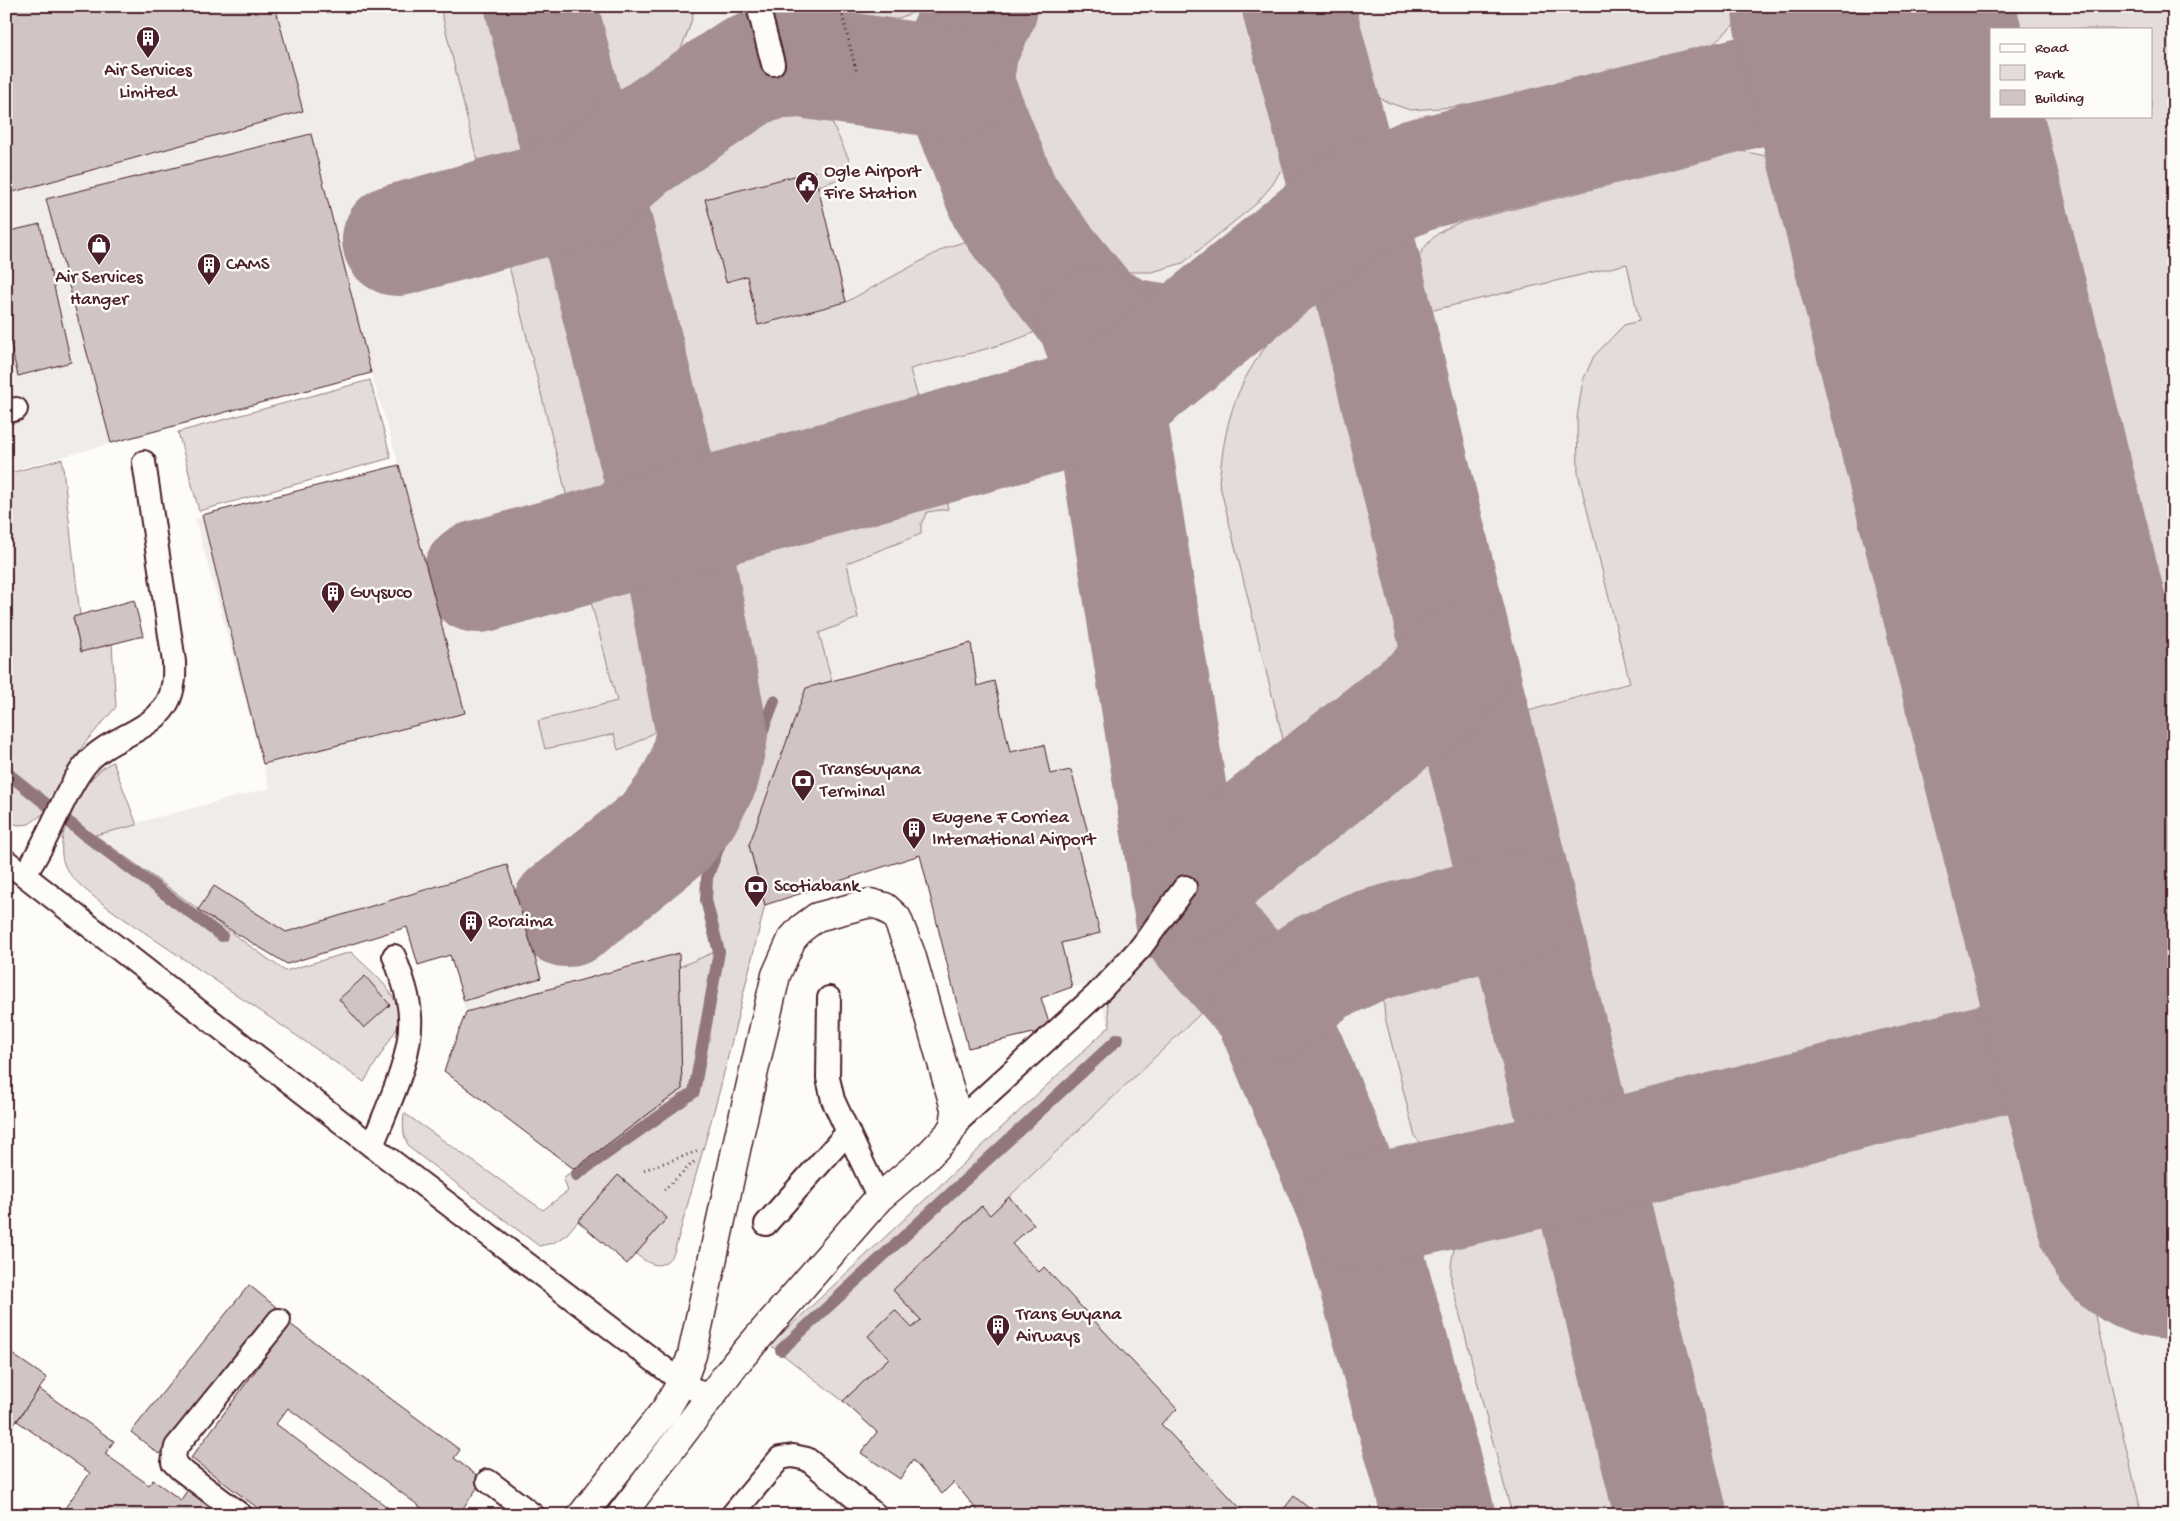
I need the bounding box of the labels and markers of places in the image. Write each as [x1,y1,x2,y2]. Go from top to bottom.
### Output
building icon: Air Services Limited [135,25,161,59]
place label: Air Services Limited [104,60,193,105]
place label: Ogle Airport Fire Station [823,161,923,206]
public building icon: Ogle Airport Fire Station [794,170,820,204]
shop icon: Air Services Hanger [86,232,112,266]
building icon: CAMS [196,252,222,286]
place label: CAMS [226,254,270,277]
place label: Air Services Hanger [55,267,144,312]
building icon: Guysuco [320,580,346,614]
place label: Guysuco [350,582,413,605]
place label: TransGuyana Terminal [819,759,922,804]
bank icon: TransGuyana Terminal [790,768,816,802]
place label: Eugene F Corriea International Airport [932,807,1097,852]
building icon: Eugene F Corriea International Airport [901,816,927,850]
bank icon: Scotiabank [743,874,769,908]
place label: Scotiabank [774,876,861,899]
building icon: Roraima [458,909,484,943]
place label: Roraima [488,911,555,934]
place label: Trans Guyana Airways [1015,1304,1123,1349]
building icon: Trans Guyana Airways [985,1313,1011,1347]

